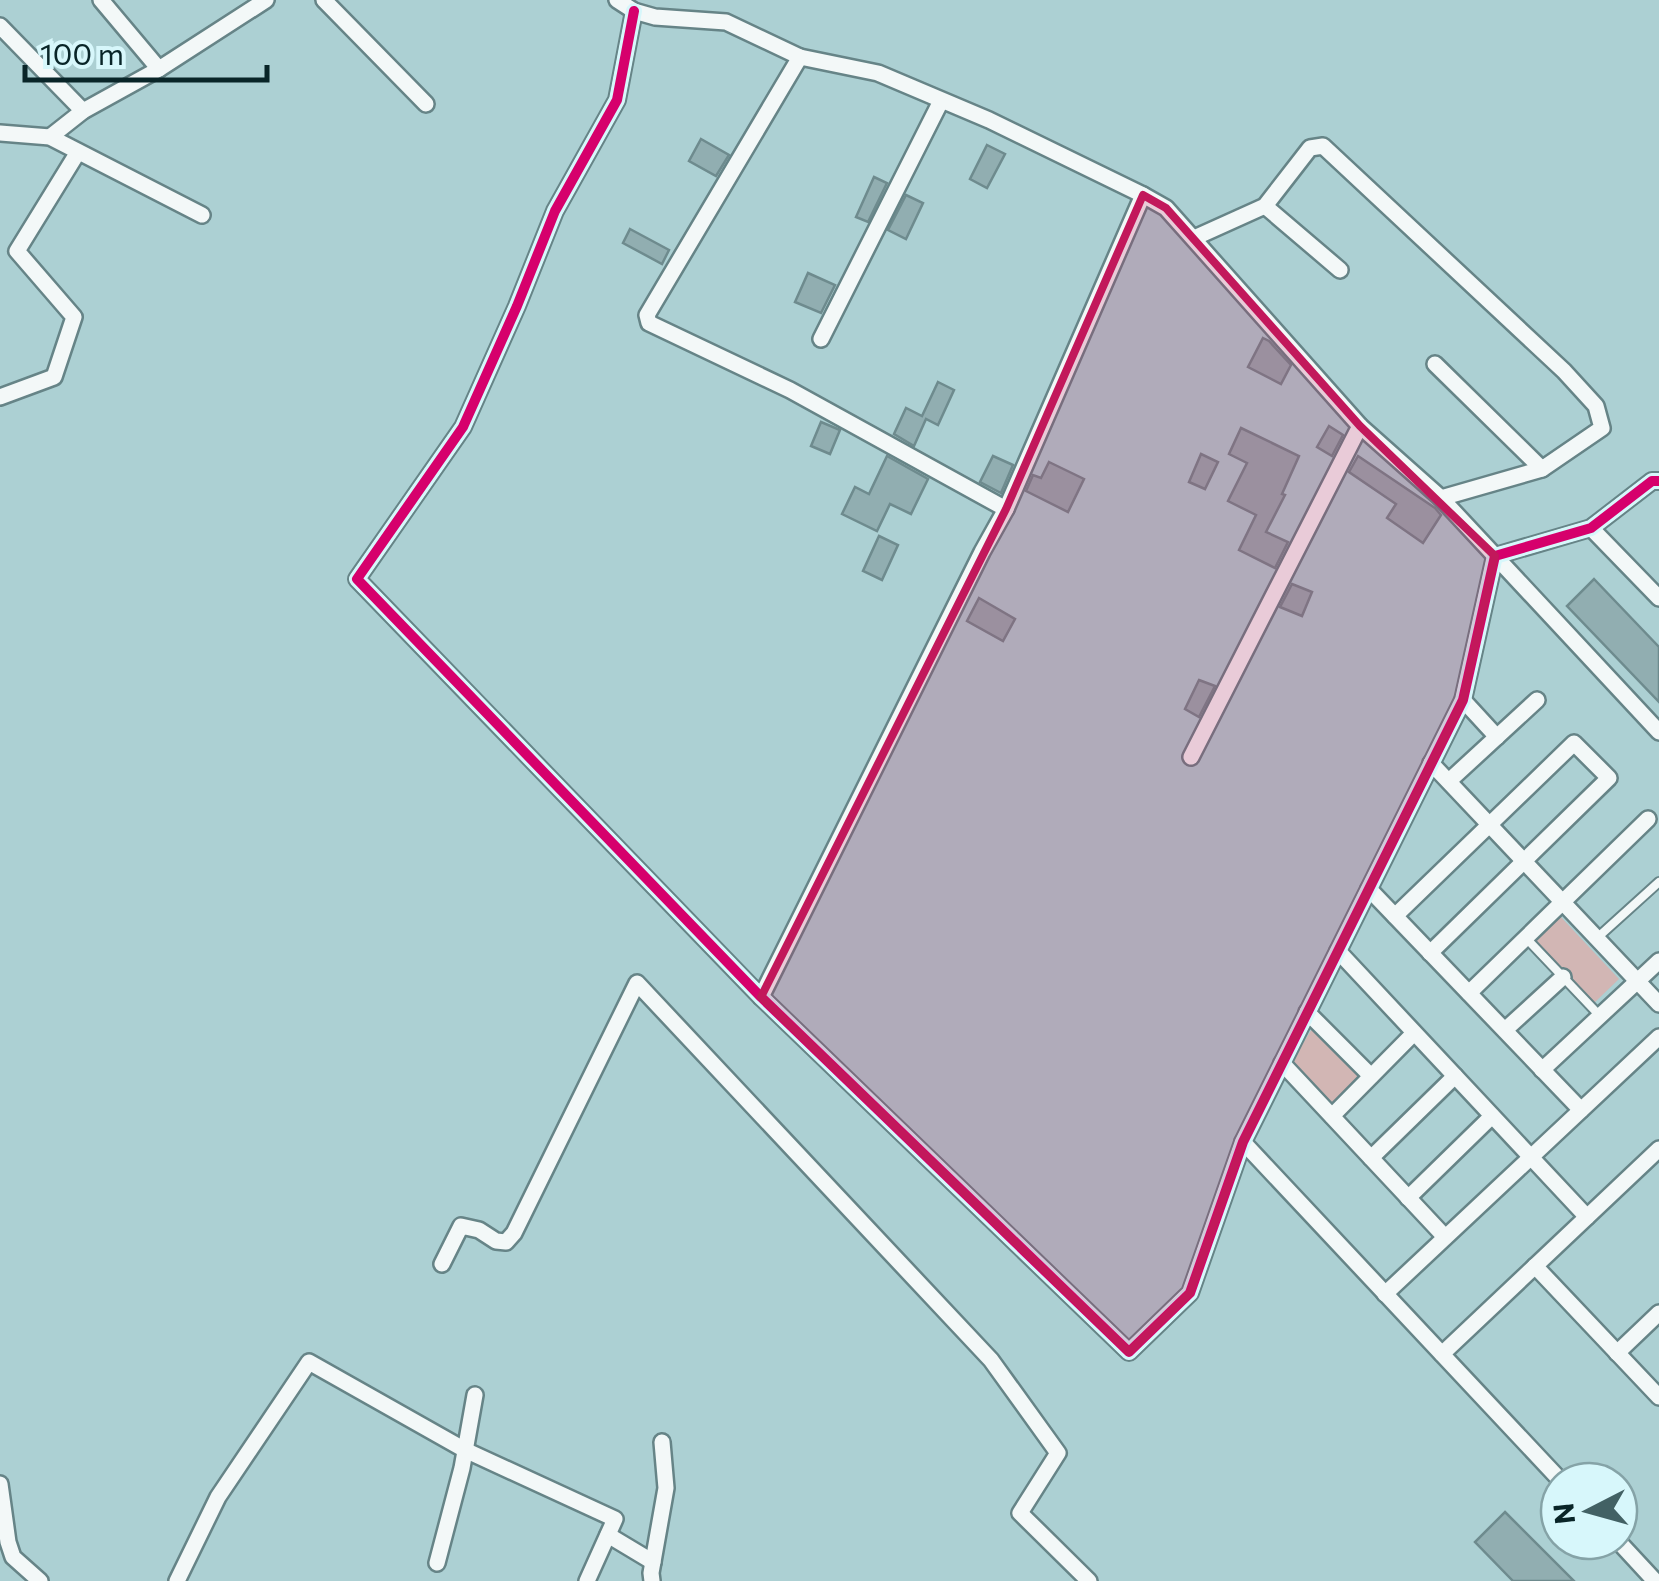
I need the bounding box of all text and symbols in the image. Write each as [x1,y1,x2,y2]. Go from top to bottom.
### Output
scale bar [25,20,268,82]
text: 100 m [40,34,124,71]
north arrow [1539,1461,1639,1561]
text: N [1545,1501,1581,1526]

